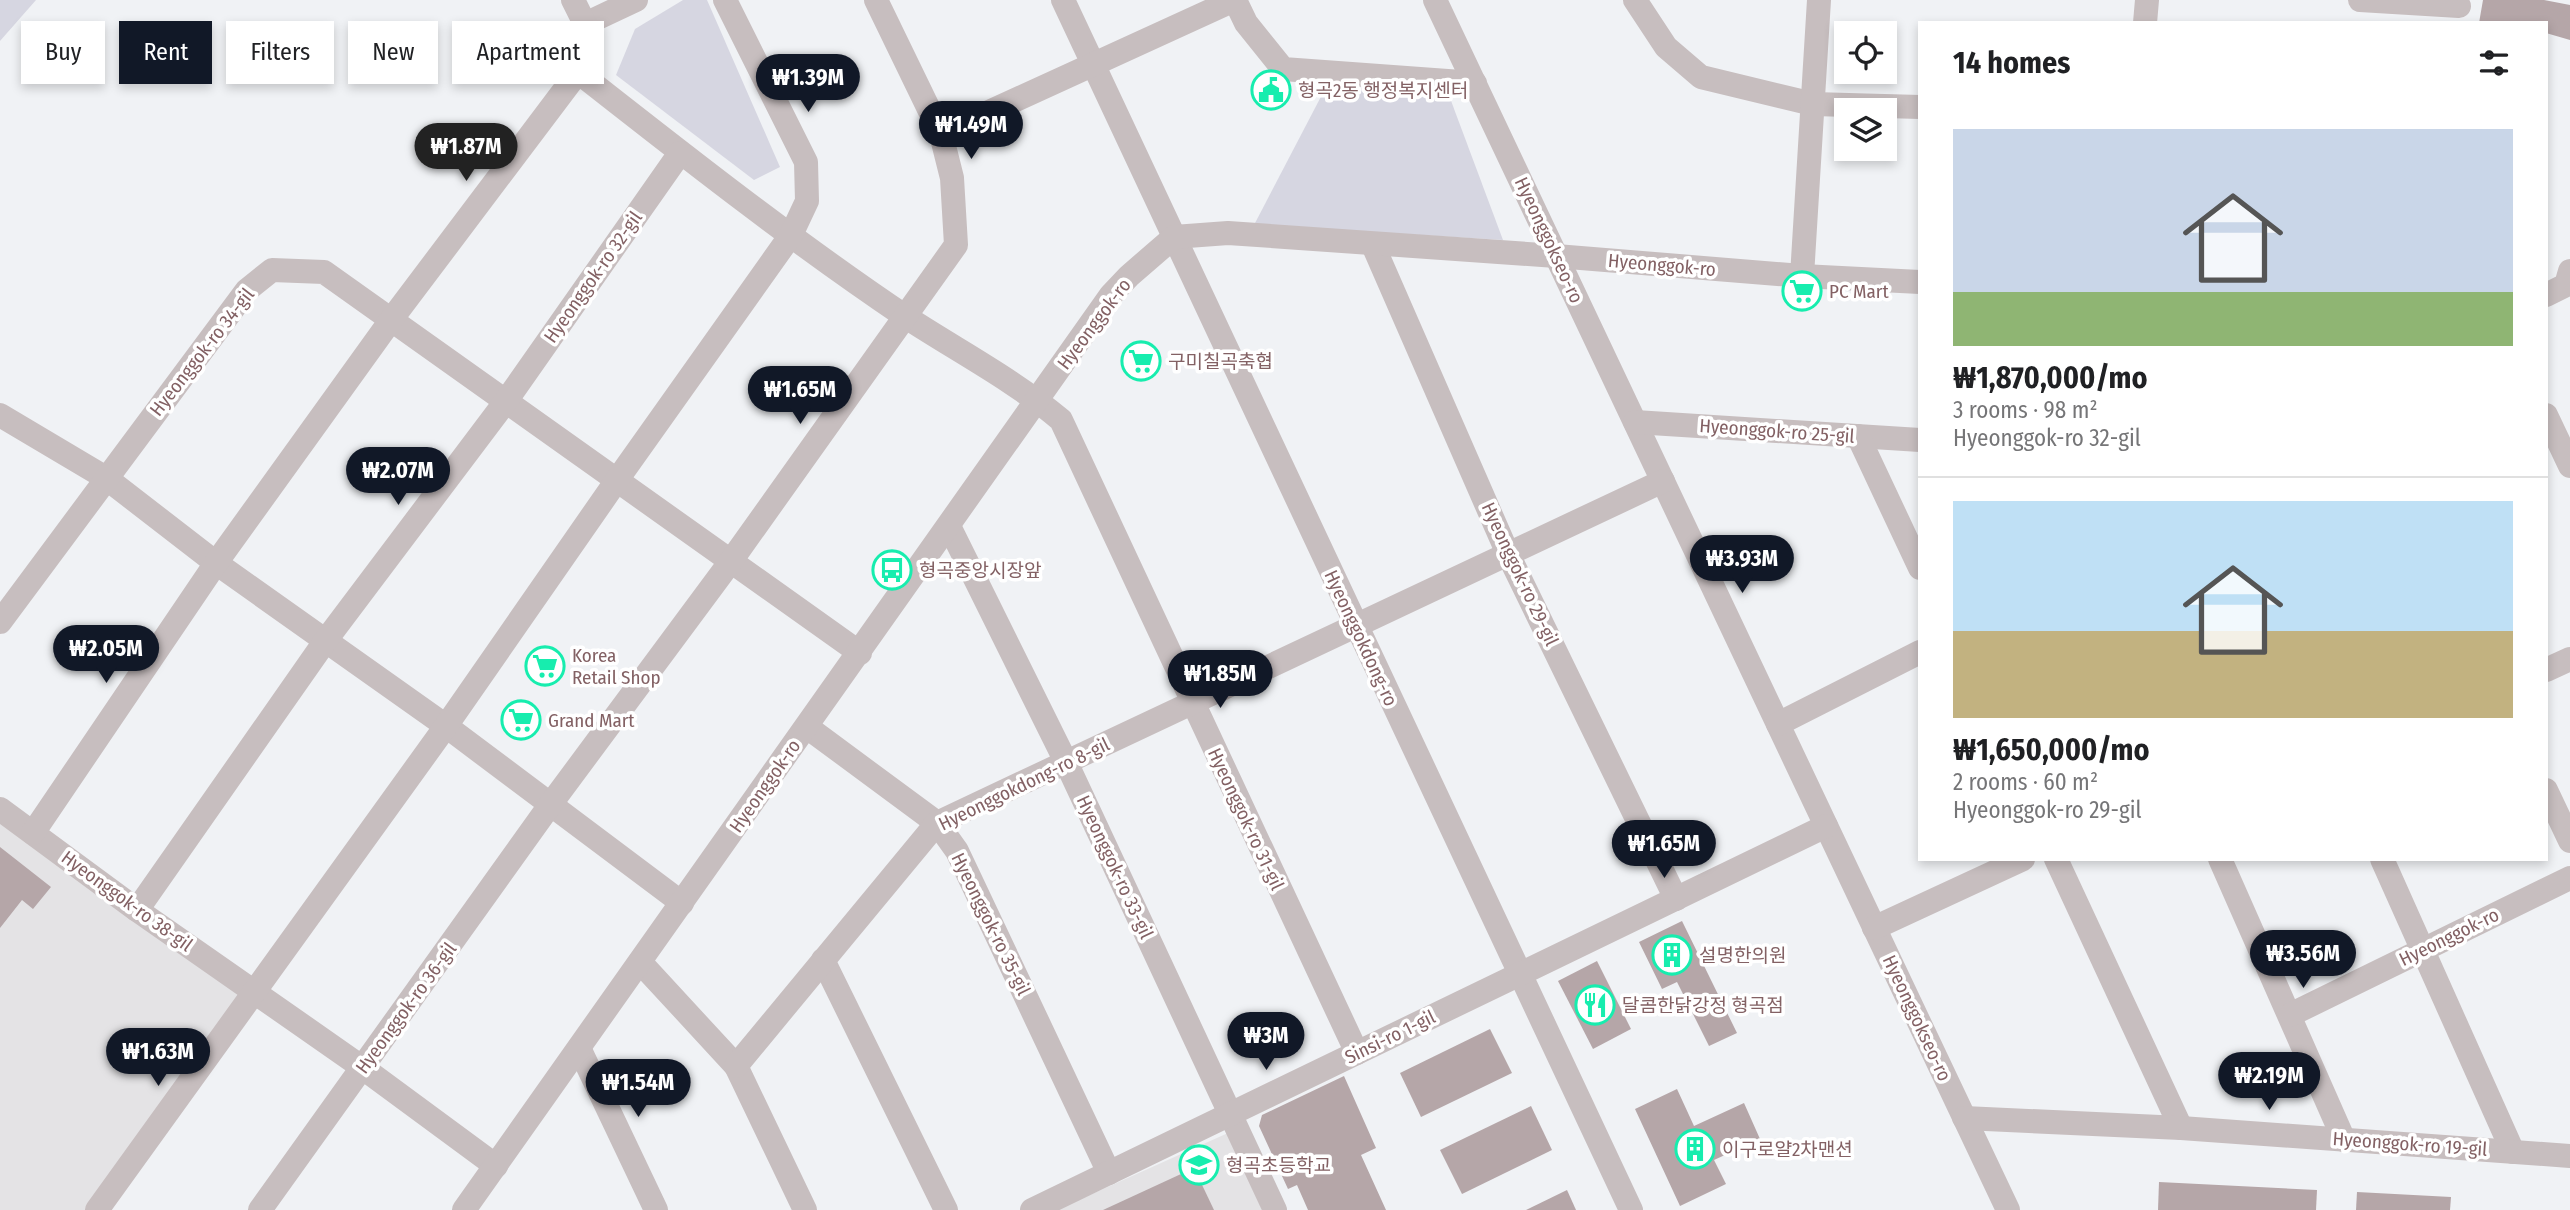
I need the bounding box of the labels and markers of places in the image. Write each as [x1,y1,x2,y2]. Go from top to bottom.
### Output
pin: ₩1.39M [751,54,865,114]
public building icon: 형곡2동 행정복지센터 [1250,69,1292,111]
place label: 형곡2동 행정복지센터 [1298,79,1468,102]
pin: ₩1.49M [914,102,1028,161]
pin: ₩1.87M [409,124,523,183]
supermarket icon: PC Mart [1781,270,1823,312]
place label: PC Mart [1829,280,1890,303]
supermarket icon: 구미칠곡축협 [1120,340,1162,382]
place label: 구미칠곡축협 [1168,350,1273,373]
pin: ₩1.65M [743,366,857,426]
pin: ₩2.07M [341,448,455,507]
pin: ₩3.93M [1685,536,1799,595]
bus stop icon: 형곡중앙시장앞 [871,549,913,591]
place label: 형곡중앙시장앞 [919,559,1042,582]
pin: ₩2.05M [49,626,163,685]
place label: Korea Retail Shop [572,644,661,689]
supermarket icon: Korea Retail Shop [524,645,566,687]
pin: ₩1.85M [1163,650,1277,710]
supermarket icon: Grand Mart [500,699,542,741]
place label: Grand Mart [548,709,635,732]
pin: ₩1.65M [1607,820,1721,880]
pin: ₩3.56M [2246,930,2360,990]
building icon: 설명한의원 [1651,934,1693,976]
place label: 설명한의원 [1699,944,1786,967]
restaurant icon: 달콤한닭강정 형곡점 [1574,984,1616,1026]
place label: 달콤한닭강정 형곡점 [1622,994,1784,1017]
pin: ₩3M [1232,1012,1300,1072]
pin: ₩1.63M [101,1028,215,1088]
pin: ₩2.19M [2212,1052,2326,1112]
pin: ₩1.54M [581,1060,695,1119]
building icon: 이구로얄2차맨션 [1674,1128,1716,1170]
place label: 이구로얄2차맨션 [1722,1138,1853,1161]
school or university icon: 형곡초등학교 [1178,1144,1220,1186]
place label: 형곡초등학교 [1226,1154,1331,1177]

